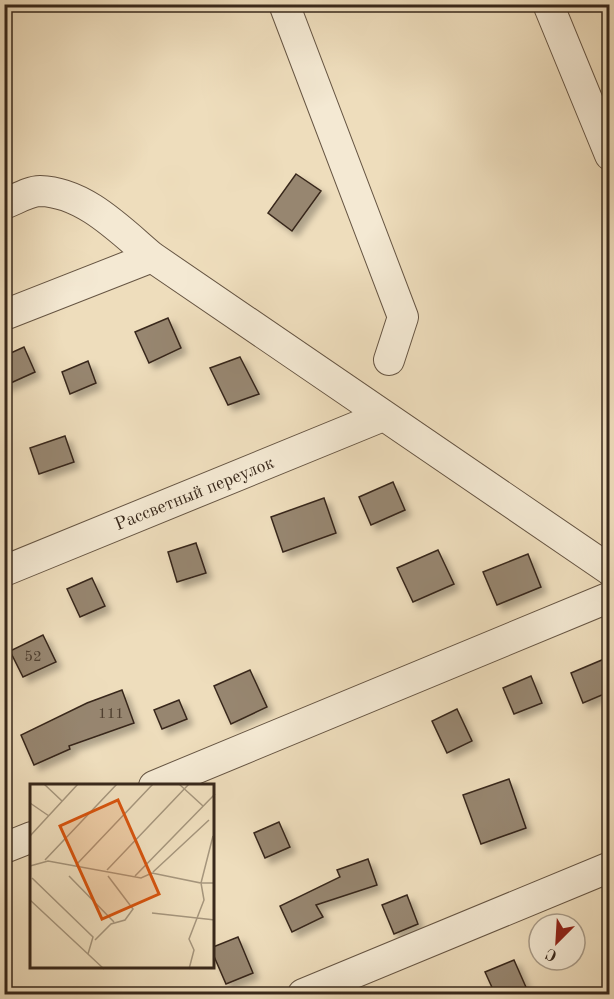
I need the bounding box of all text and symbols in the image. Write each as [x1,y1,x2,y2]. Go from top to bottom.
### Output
street label: Рассветный переулок [112,454,277,534]
house number: 52 [24,650,42,665]
house number: 111 [98,707,124,722]
inset map [30,784,214,969]
north arrow [527,912,587,972]
text: С [544,944,560,963]

